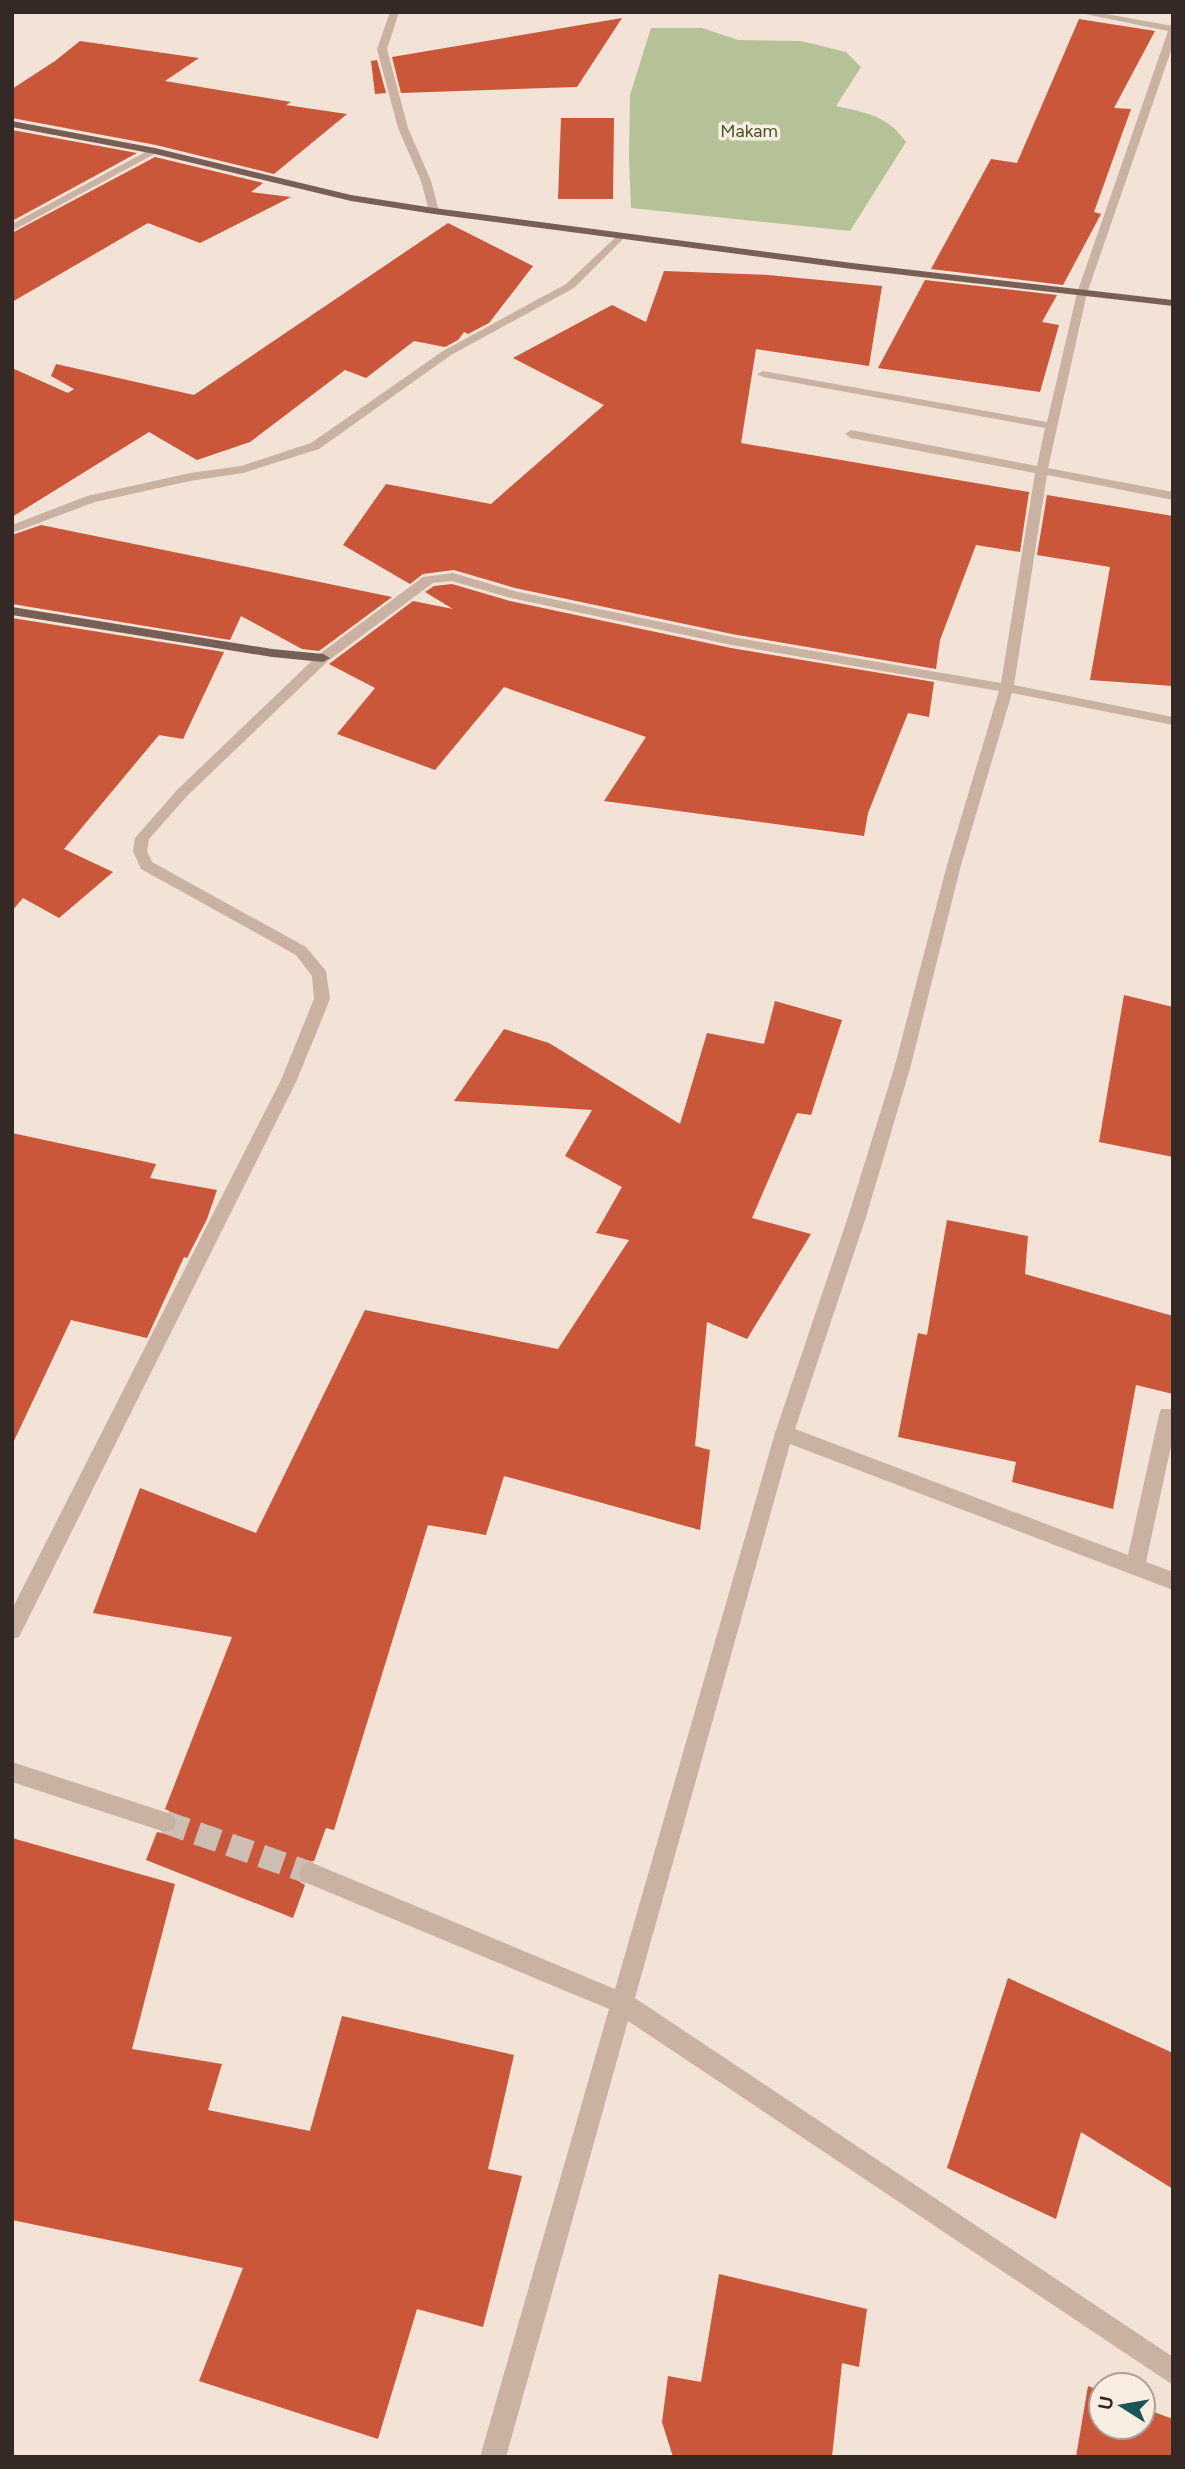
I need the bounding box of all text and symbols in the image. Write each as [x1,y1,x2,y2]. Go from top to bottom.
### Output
park label: Makam [720,120,778,142]
north arrow [1087,2371,1157,2441]
text: U [1093,2394,1118,2412]

